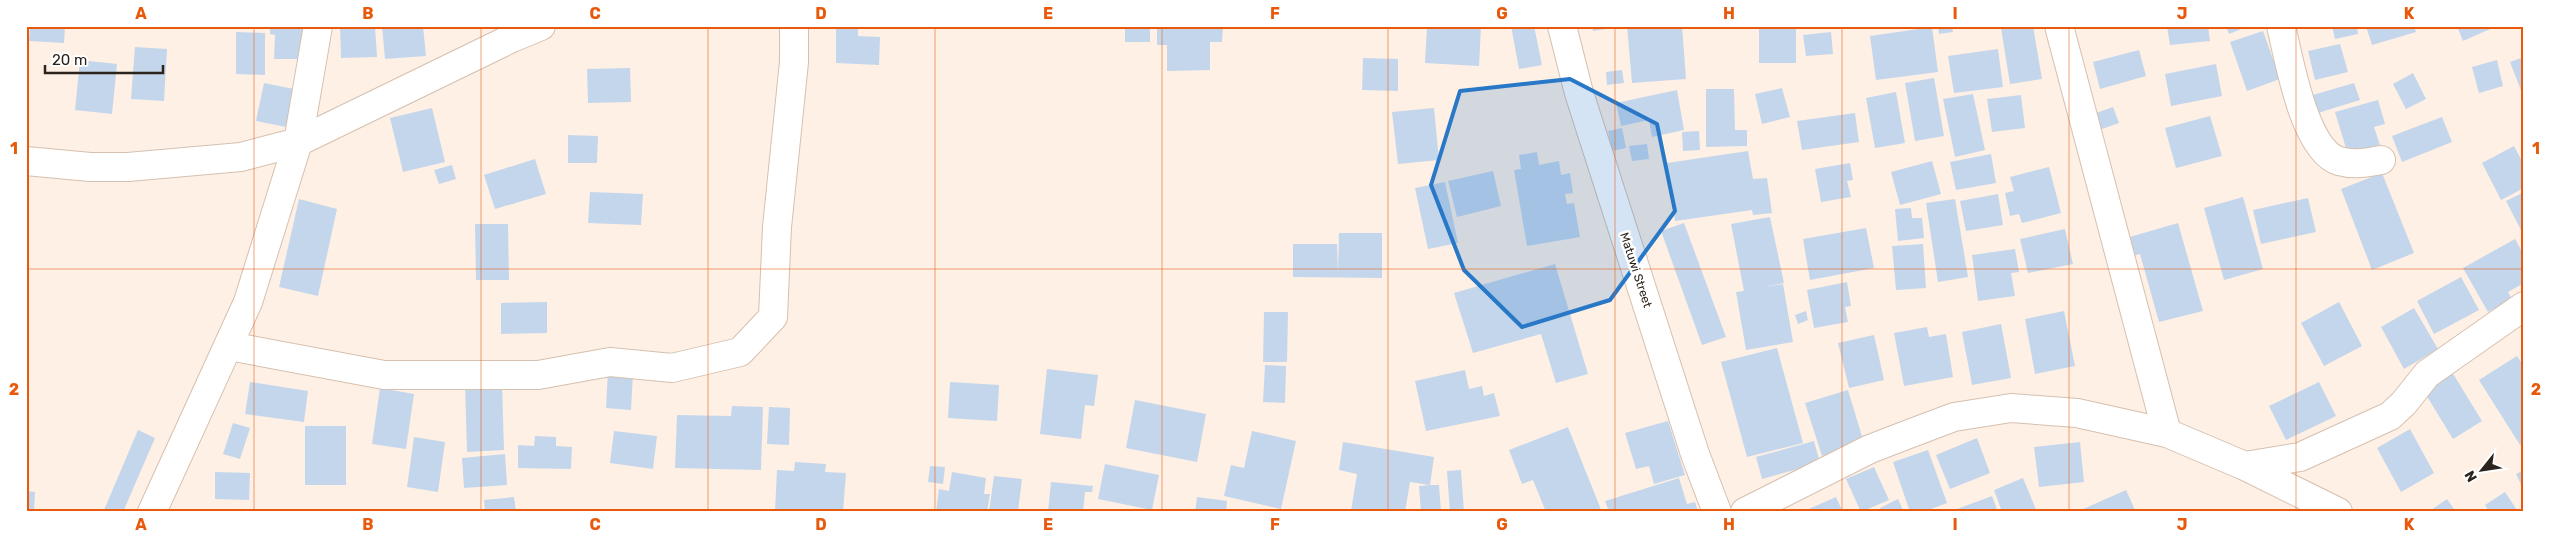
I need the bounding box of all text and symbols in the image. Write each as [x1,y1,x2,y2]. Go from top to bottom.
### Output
text: A [135,4,147,23]
text: B [362,4,374,23]
text: C [589,4,601,23]
text: D [815,4,827,23]
text: E [1043,4,1053,23]
text: F [1270,4,1280,23]
text: G [1496,4,1508,23]
text: H [1723,4,1735,23]
text: I [1952,4,1958,23]
text: J [2177,4,2187,23]
text: K [2404,4,2415,23]
scale bar [45,42,162,74]
text: 20 m [52,51,87,69]
text: 1 [10,139,18,158]
text: 1 [2532,139,2540,158]
street label: Matuwi Street [1617,231,1655,310]
text: 2 [9,380,19,399]
text: 2 [2531,380,2541,399]
north arrow [2458,446,2508,496]
text: N [2461,468,2481,485]
text: A [135,515,147,534]
text: B [362,515,374,534]
text: C [589,515,601,534]
text: D [815,515,827,534]
text: E [1043,515,1053,534]
text: F [1270,515,1280,534]
text: G [1496,515,1508,534]
text: H [1723,515,1735,534]
text: I [1952,515,1958,534]
text: J [2177,515,2187,534]
text: K [2404,515,2415,534]

